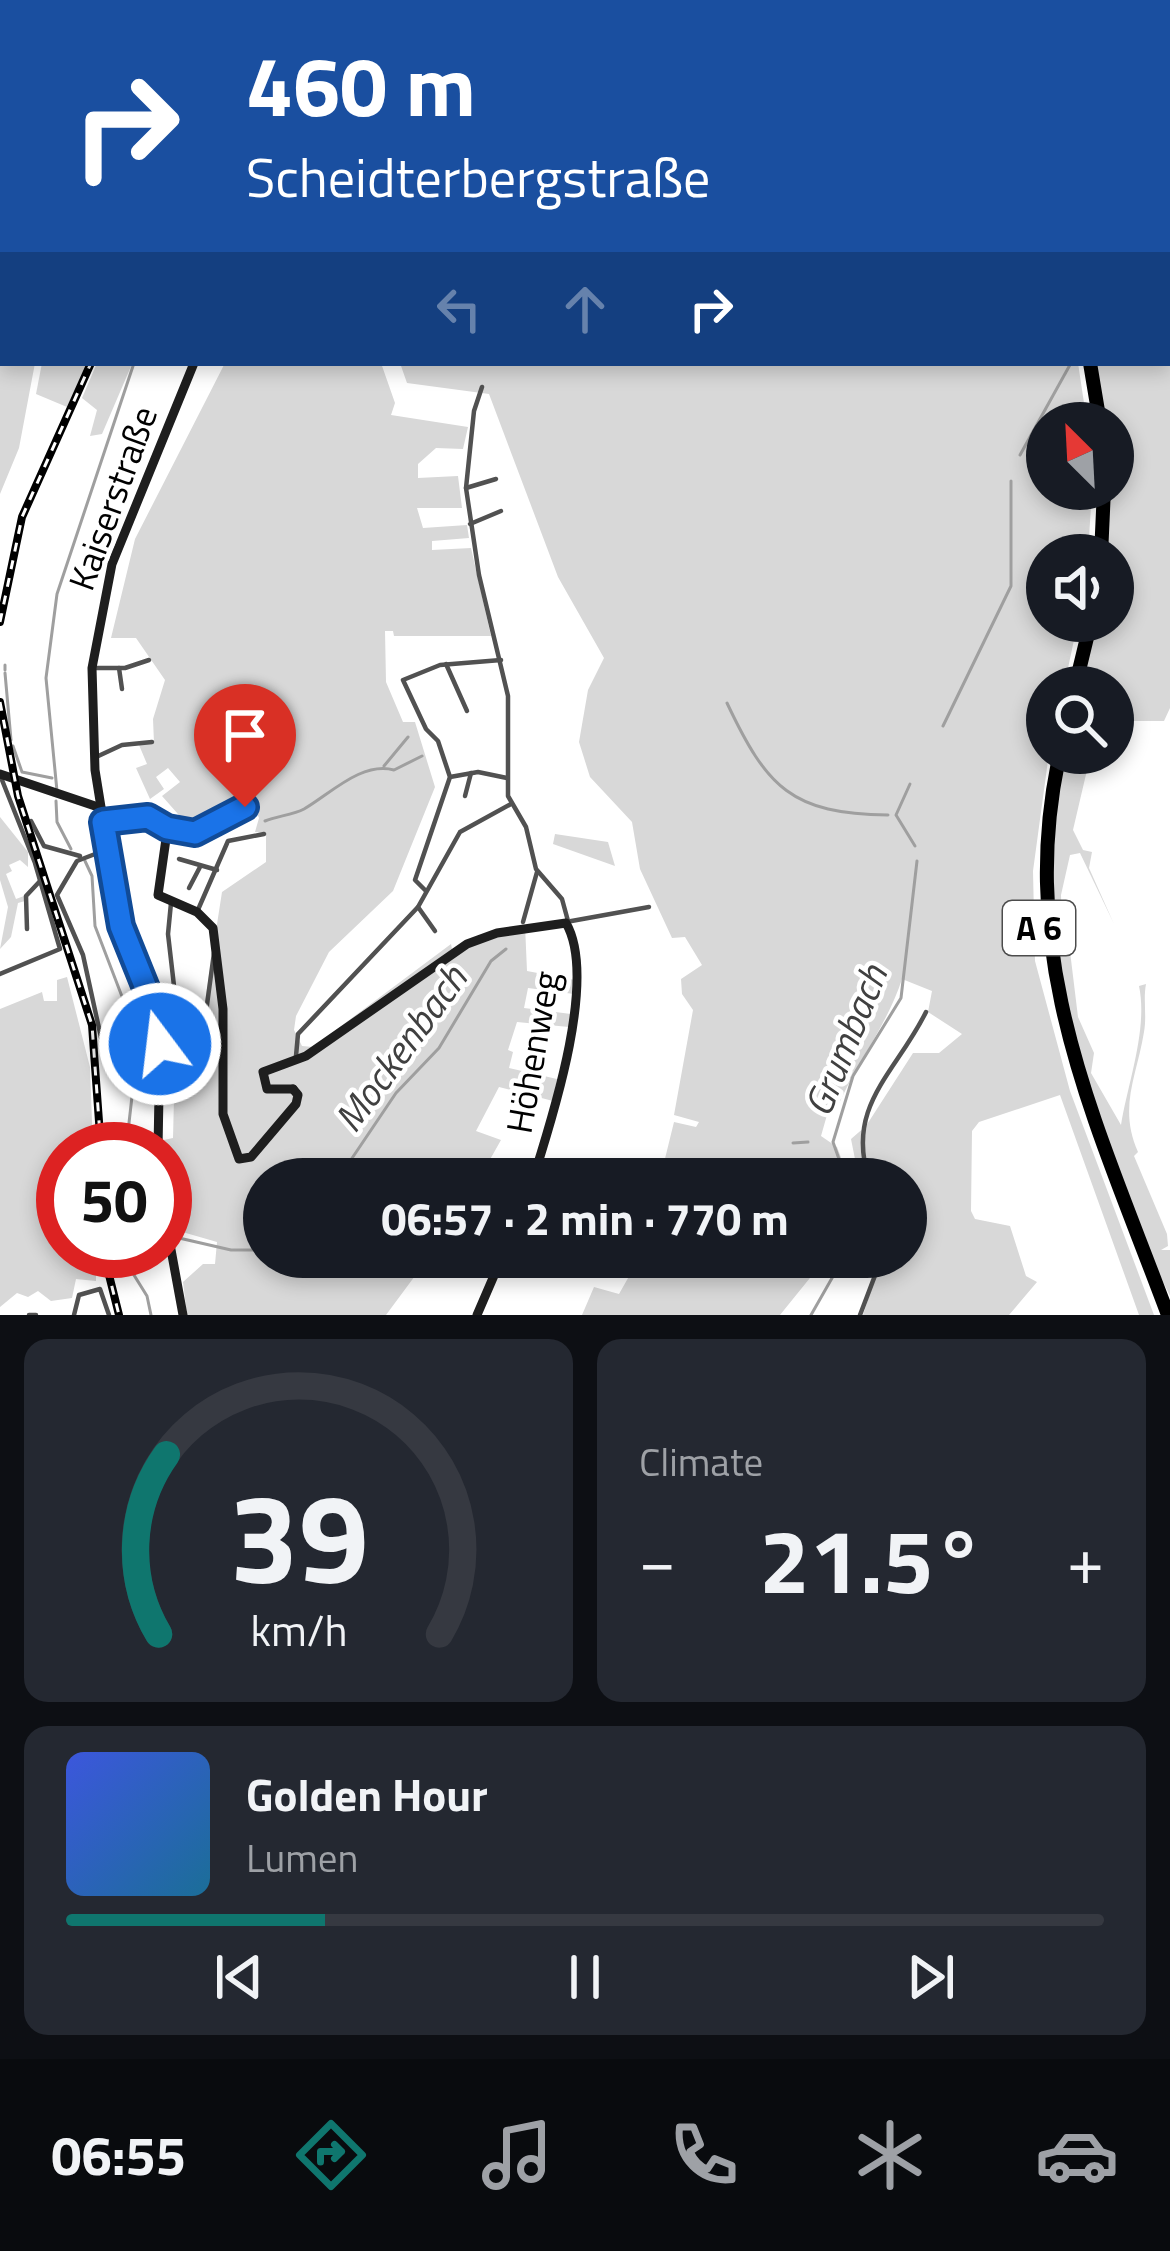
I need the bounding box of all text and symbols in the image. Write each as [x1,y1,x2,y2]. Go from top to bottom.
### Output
text: 460 m [246,21,476,149]
icon: right [48,48,204,204]
text: Scheidterbergstraße [246,136,710,218]
icon: left [426,276,492,342]
icon: ahead [552,276,618,342]
icon: right [678,276,744,342]
street label: Kaiserstraße [53,398,171,598]
north arrow [1026,402,1134,510]
map controls [1026,402,1134,774]
button: sound [1026,534,1134,642]
button: search [1026,666,1134,774]
pin [194,684,296,807]
icon: arrive [212,702,278,768]
road number: A 6 [1003,901,1075,955]
water label: Mockenbach [319,951,482,1144]
water label: Grumbach [788,954,903,1125]
street label: Höhenweg [491,967,573,1137]
position arrow [97,981,223,1107]
speed limit sign: 50 [36,1122,192,1278]
text: 06:57 · 2 min · 770 m [381,1184,789,1252]
text: Climate [639,1432,763,1491]
text: 39 [229,1442,368,1631]
text: 21.5° [759,1491,984,1628]
text: − [639,1509,676,1610]
text: + [1067,1509,1104,1610]
text: km/h [250,1596,347,1662]
text: Golden Hour [246,1760,488,1828]
text: Lumen [246,1828,358,1887]
icon: previous [206,1944,272,2010]
icon: pause [552,1944,618,2010]
icon: next [898,1944,964,2010]
icon: directions [289,2113,373,2197]
icon: music [475,2113,559,2197]
icon: phone [662,2113,746,2197]
icon: climate [848,2113,932,2197]
icon: car [1035,2113,1119,2197]
text: 06:55 [51,2114,186,2196]

